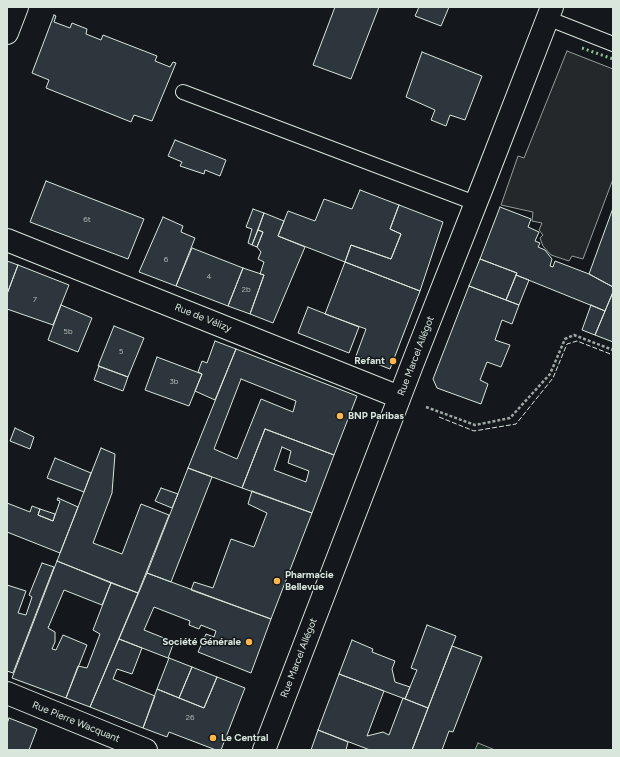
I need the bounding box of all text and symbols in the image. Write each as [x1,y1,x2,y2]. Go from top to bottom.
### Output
house number: 6t [83,215,91,225]
house number: 6 [164,255,168,265]
house number: 4 [207,272,211,282]
house number: 2b [241,285,251,295]
house number: 7 [33,295,37,305]
street label: Rue de Vélizy [173,301,233,335]
street label: Rue Marcel Allégot [395,314,437,398]
house number: 5b [63,327,73,337]
house number: 5 [119,347,123,357]
place label: Refant [354,355,385,367]
marker: Refant [388,356,398,366]
house number: 3b [169,377,179,387]
place label: BNP Paribas [348,410,404,422]
marker: BNP Paribas [335,411,345,421]
place label: Pharmacie Bellevue [285,569,334,592]
marker: Pharmacie Bellevue [272,576,282,586]
street label: Rue Marcel Allégot [278,616,320,700]
place label: Société Générale [162,636,241,648]
marker: Société Générale [244,637,254,647]
street label: Rue Pierre Wacquant [30,699,122,745]
house number: 26 [186,713,194,723]
place label: Le Central [221,732,268,744]
marker: Le Central [208,733,218,743]

